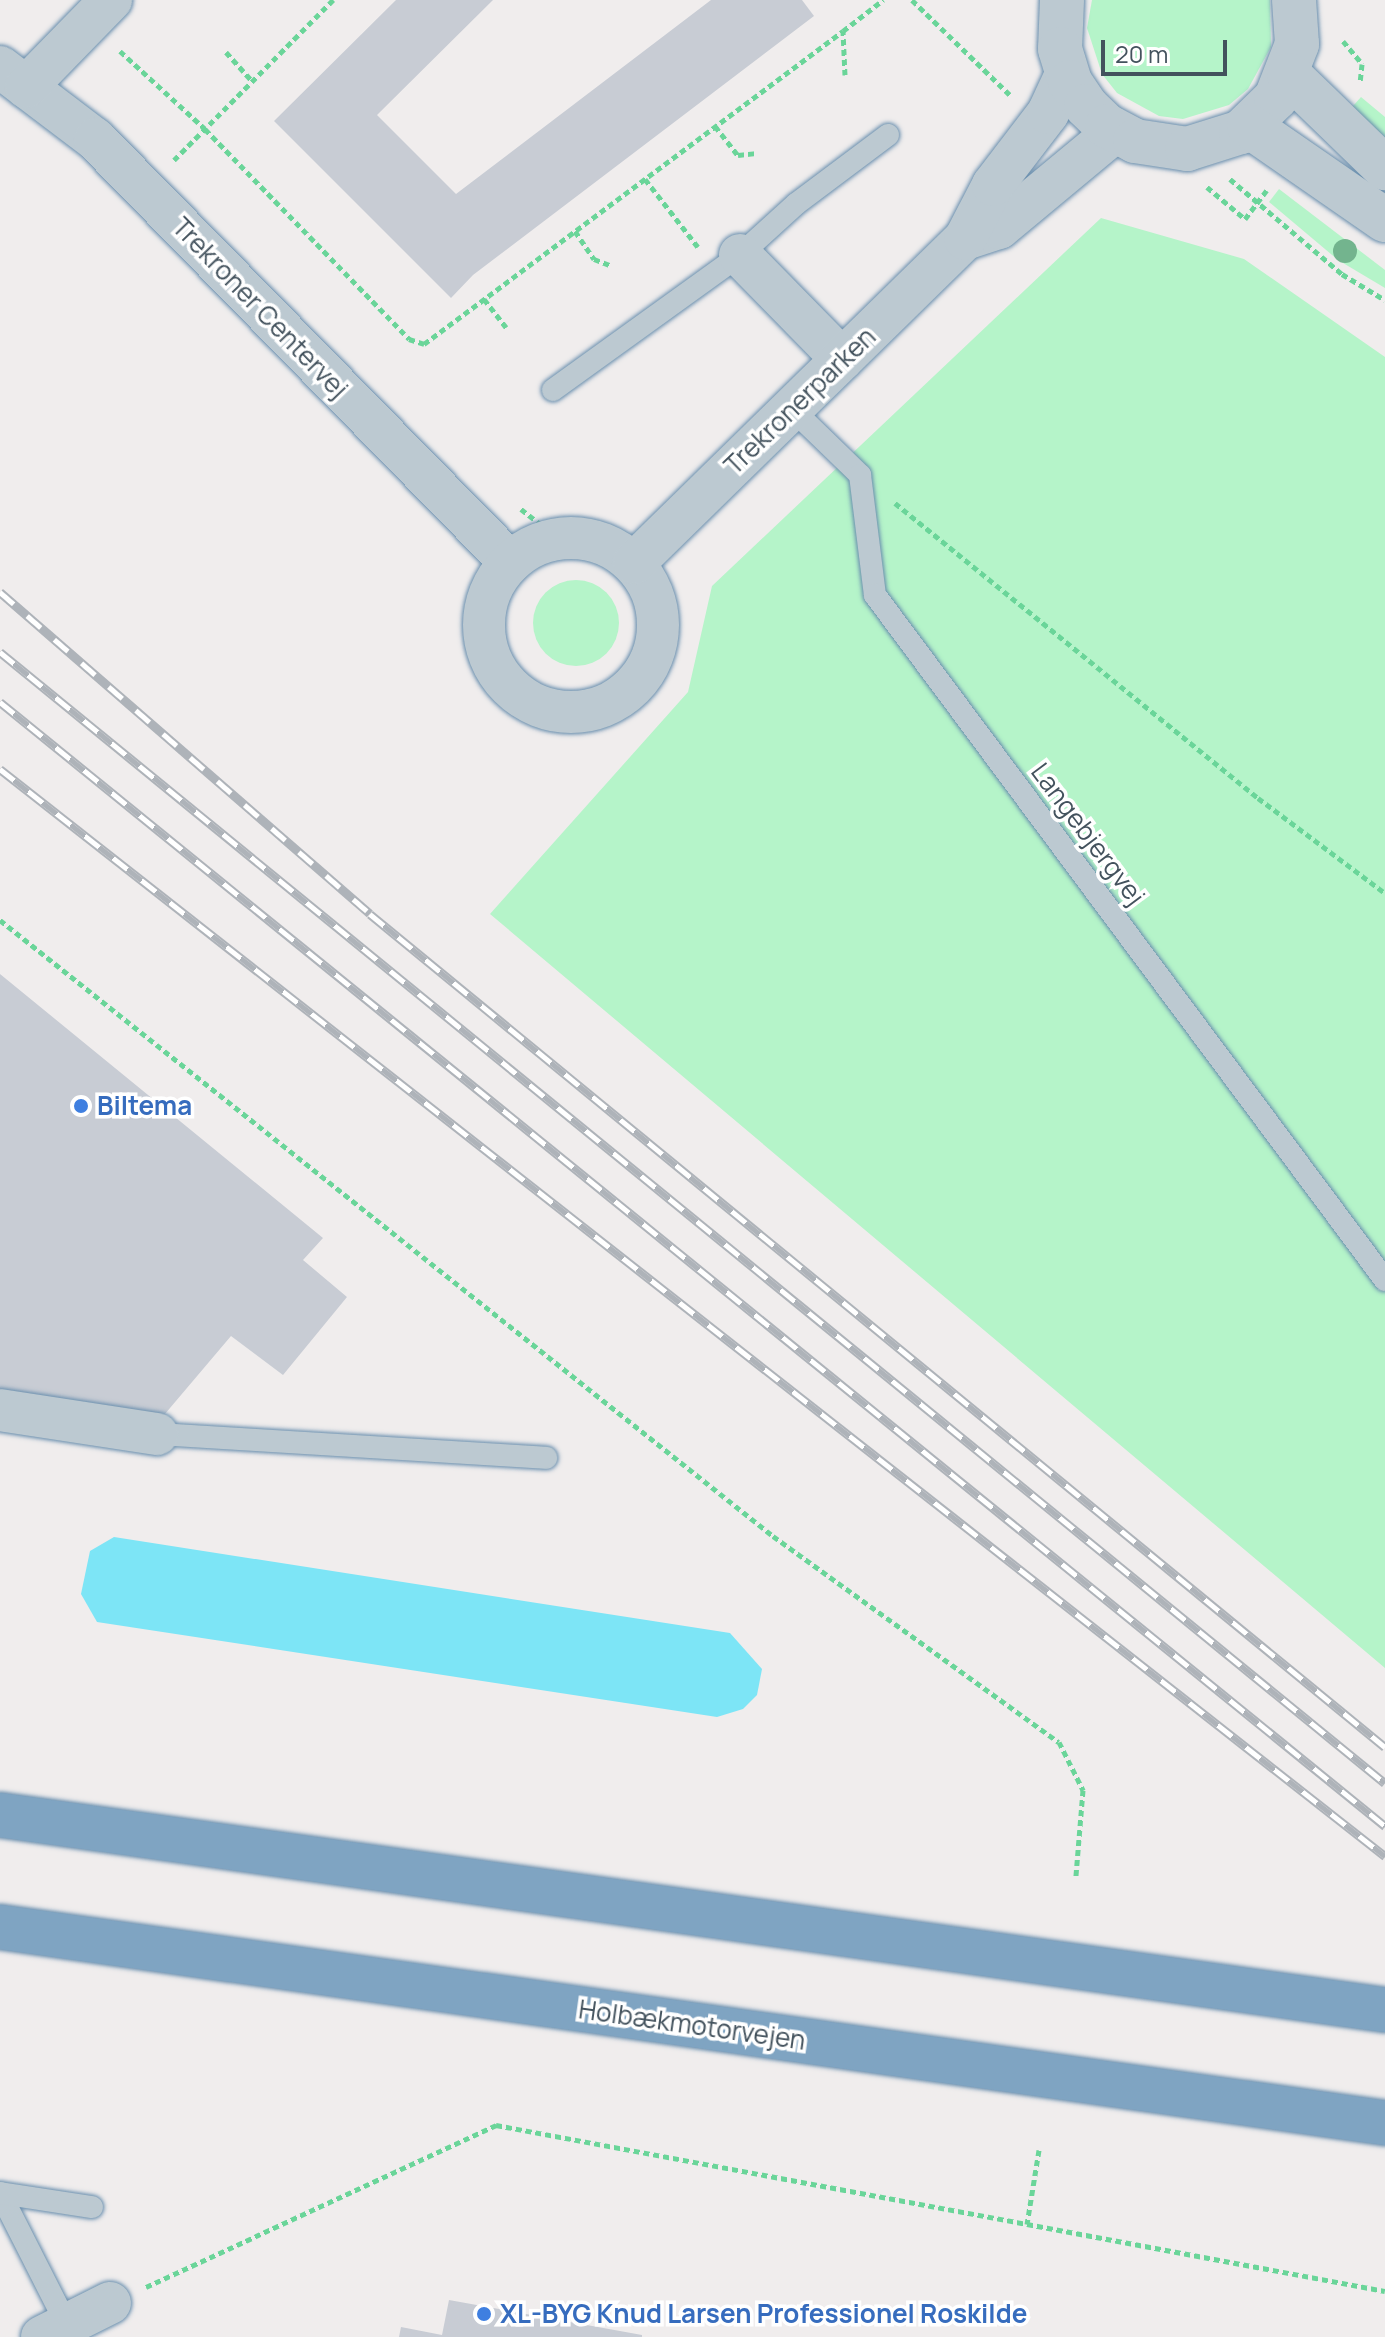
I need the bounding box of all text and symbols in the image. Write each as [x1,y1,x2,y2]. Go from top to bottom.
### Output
scale bar [1105,24,1231,74]
text: 20 m [1115,37,1168,70]
street label: Trekroner Centervej [166,211,354,405]
street label: Trekronerparken [718,321,882,481]
street label: Langebjergvej [1025,757,1151,911]
place label: Biltema [97,1090,192,1122]
marker: Biltema [72,1097,90,1115]
street label: Holbækmotorvejen [577,1994,807,2056]
place label: XL-BYG Knud Larsen Professionel Roskilde [500,2298,1027,2330]
marker: XL-BYG Knud Larsen Professionel Roskilde [475,2305,493,2323]

